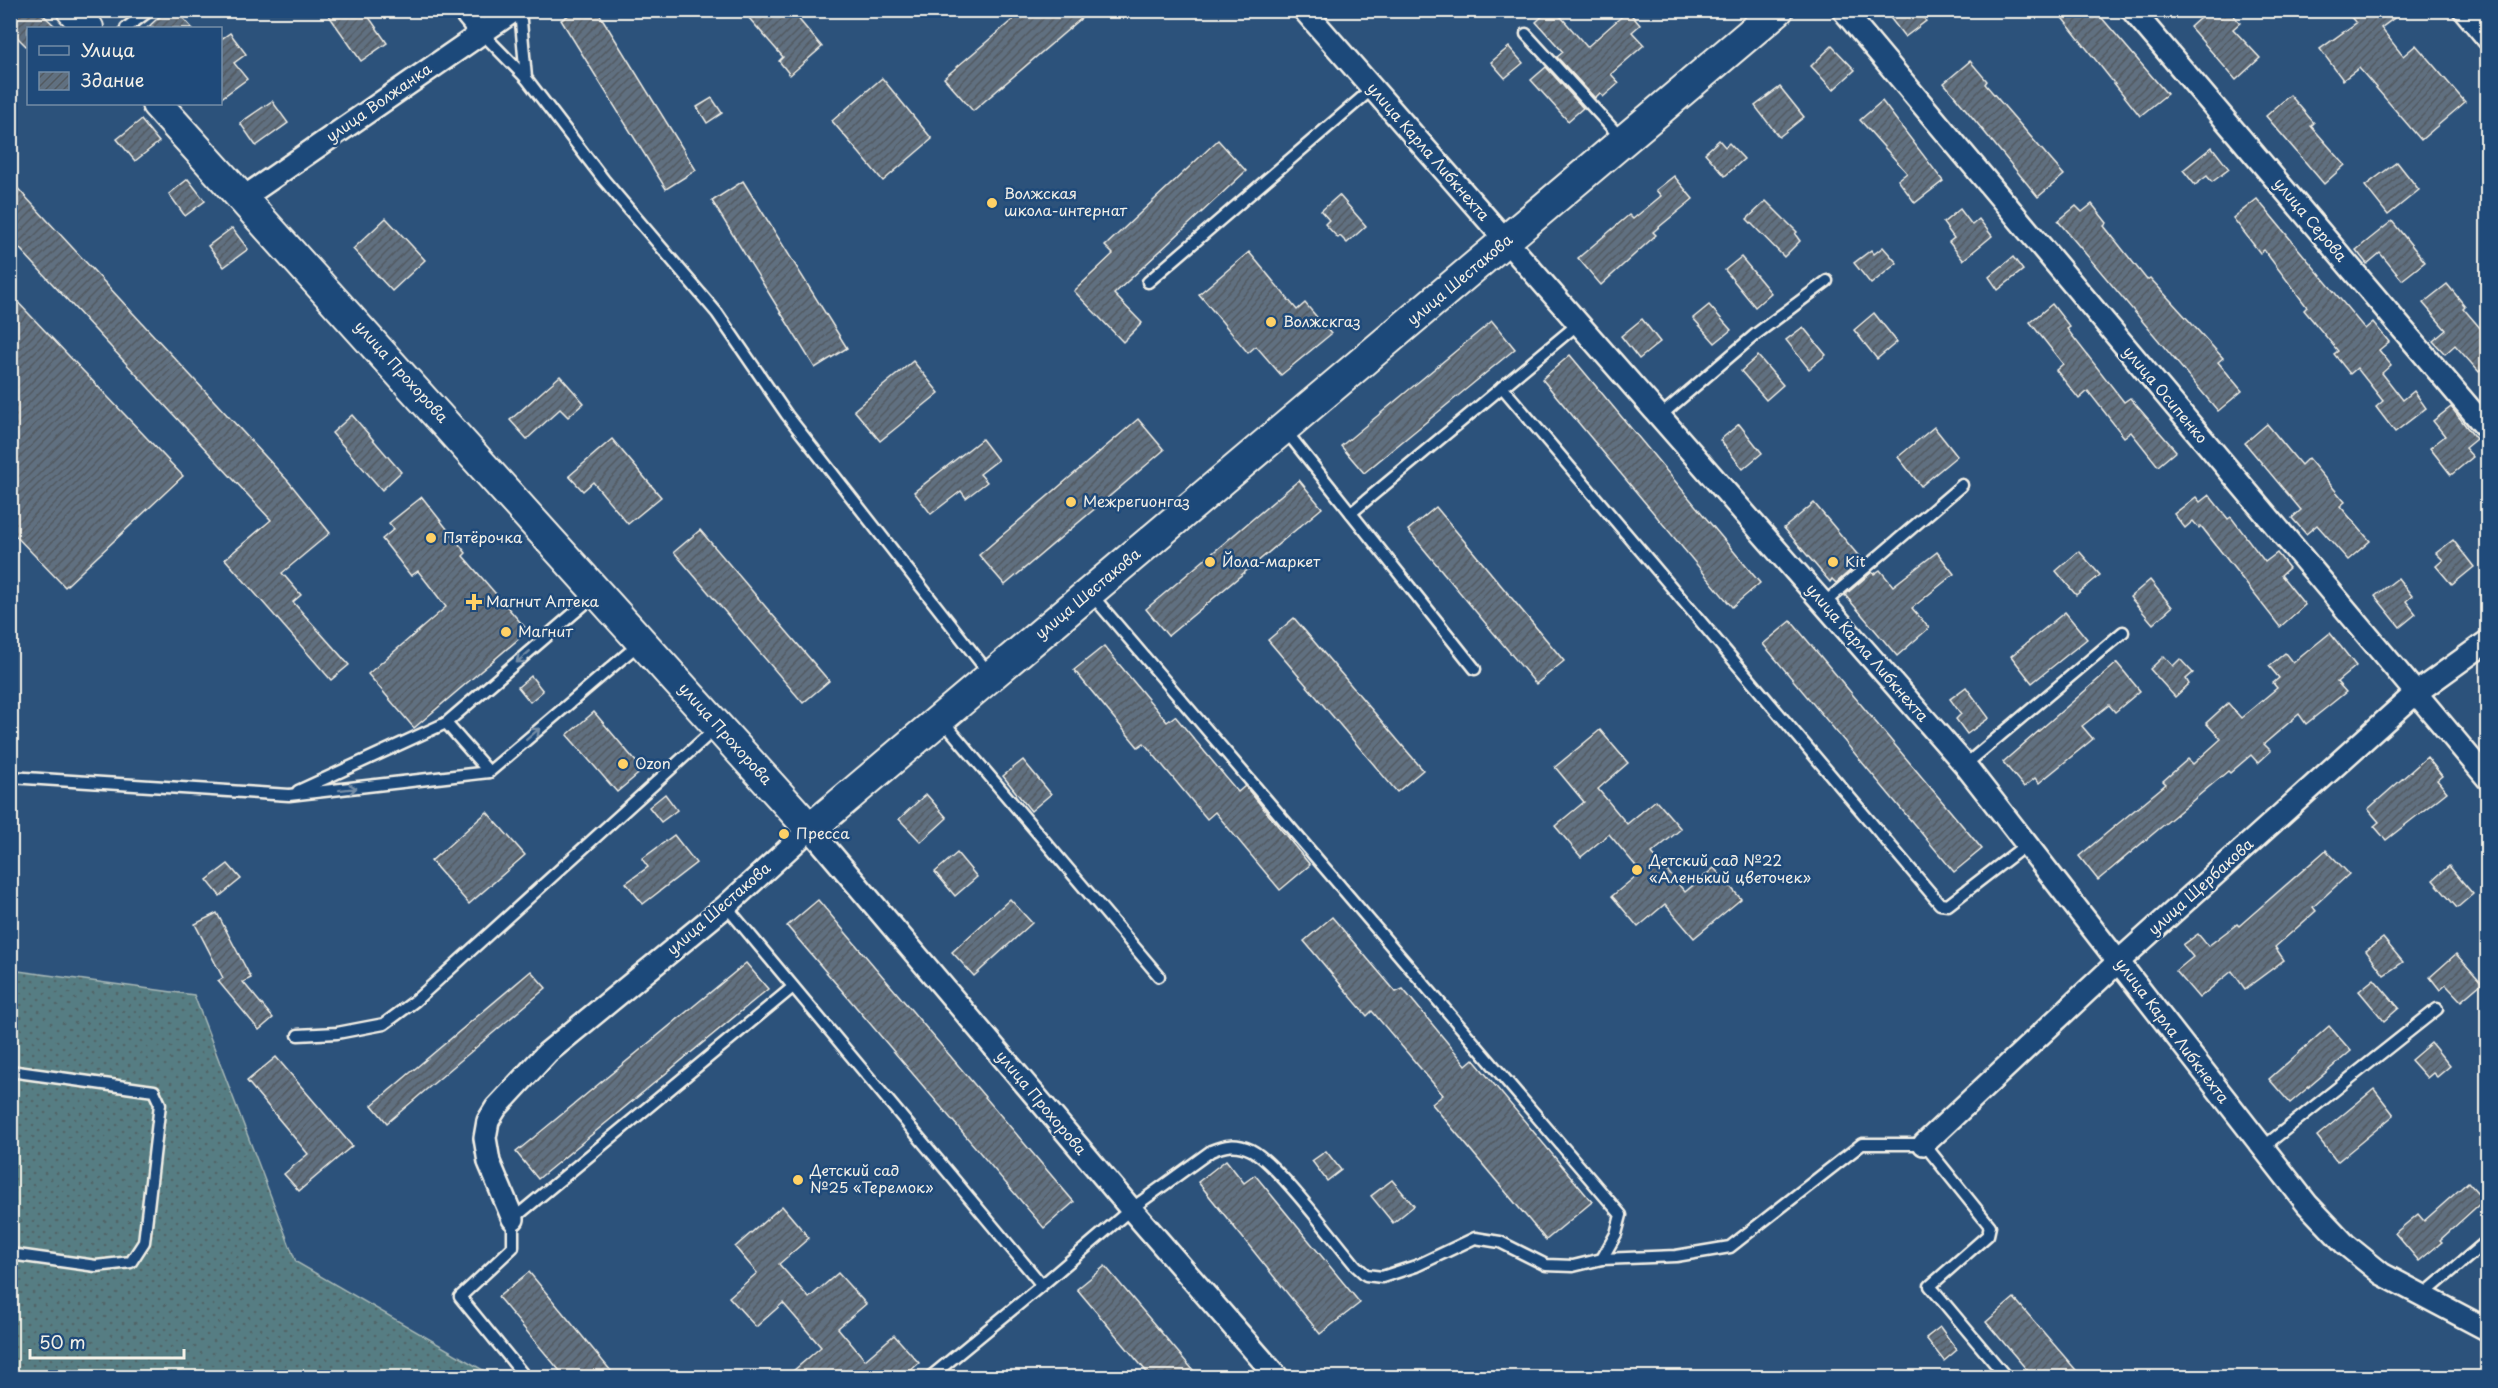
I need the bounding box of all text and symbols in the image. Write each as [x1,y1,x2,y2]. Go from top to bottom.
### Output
legend [27,27,222,105]
text: Улица [81,36,135,63]
street label: улица Волжанка [321,56,436,147]
text: Здание [81,66,144,93]
street label: улица Карла Либкнехта [1362,77,1496,226]
street label: улица Серова [2269,172,2354,267]
place label: Волжская школа-интернат [1004,181,1128,221]
marker: Волжская школа-интернат [985,196,999,210]
street label: улица Шестакова [1401,227,1517,330]
place label: Волжскгаз [1283,309,1361,332]
street label: улица Прохорова [350,315,455,428]
marker: Волжскгаз [1264,315,1278,329]
street label: улица Осипенко [2118,340,2214,448]
place label: Межрегионгаз [1083,489,1190,512]
marker: Межрегионгаз [1064,495,1078,509]
place label: Пятёрочка [443,525,523,548]
marker: Пятёрочка [424,531,438,545]
street label: улица Шестакова [1029,541,1145,644]
place label: Йола-маркет [1222,549,1321,572]
place label: Kit [1845,549,1866,572]
marker: Йола-маркет [1203,555,1217,569]
marker: Kit [1826,555,1840,569]
street label: улица Карла Либкнехта [1801,578,1935,727]
place label: Магнит Аптека [486,589,600,612]
marker: Магнит Аптека [467,595,481,609]
place label: Магнит [518,619,573,642]
marker: Магнит [499,625,513,639]
one-way arrow [516,650,531,664]
street label: улица Прохорова [674,677,779,790]
one-way arrow [525,728,541,741]
place label: Ozon [635,751,671,774]
marker: Ozon [616,757,630,771]
one-way arrow [337,783,357,794]
place label: Пресса [796,821,850,844]
marker: Пресса [777,827,791,841]
street label: улица Щербакова [2142,832,2258,940]
place label: Детский сад №22 «Аленький цветочек» [1648,848,1811,888]
street label: улица Шестакова [661,856,776,960]
marker: Детский сад №22 «Аленький цветочек» [1630,863,1644,877]
street label: улица Карла Либкнехта [2111,953,2236,1108]
street label: улица Прохорова [991,1045,1093,1160]
place label: Детский сад №25 «Теремок» [809,1158,934,1198]
marker: Детский сад №25 «Теремок» [791,1173,805,1187]
scale bar [30,1322,184,1360]
text: 50 m [39,1328,86,1355]

